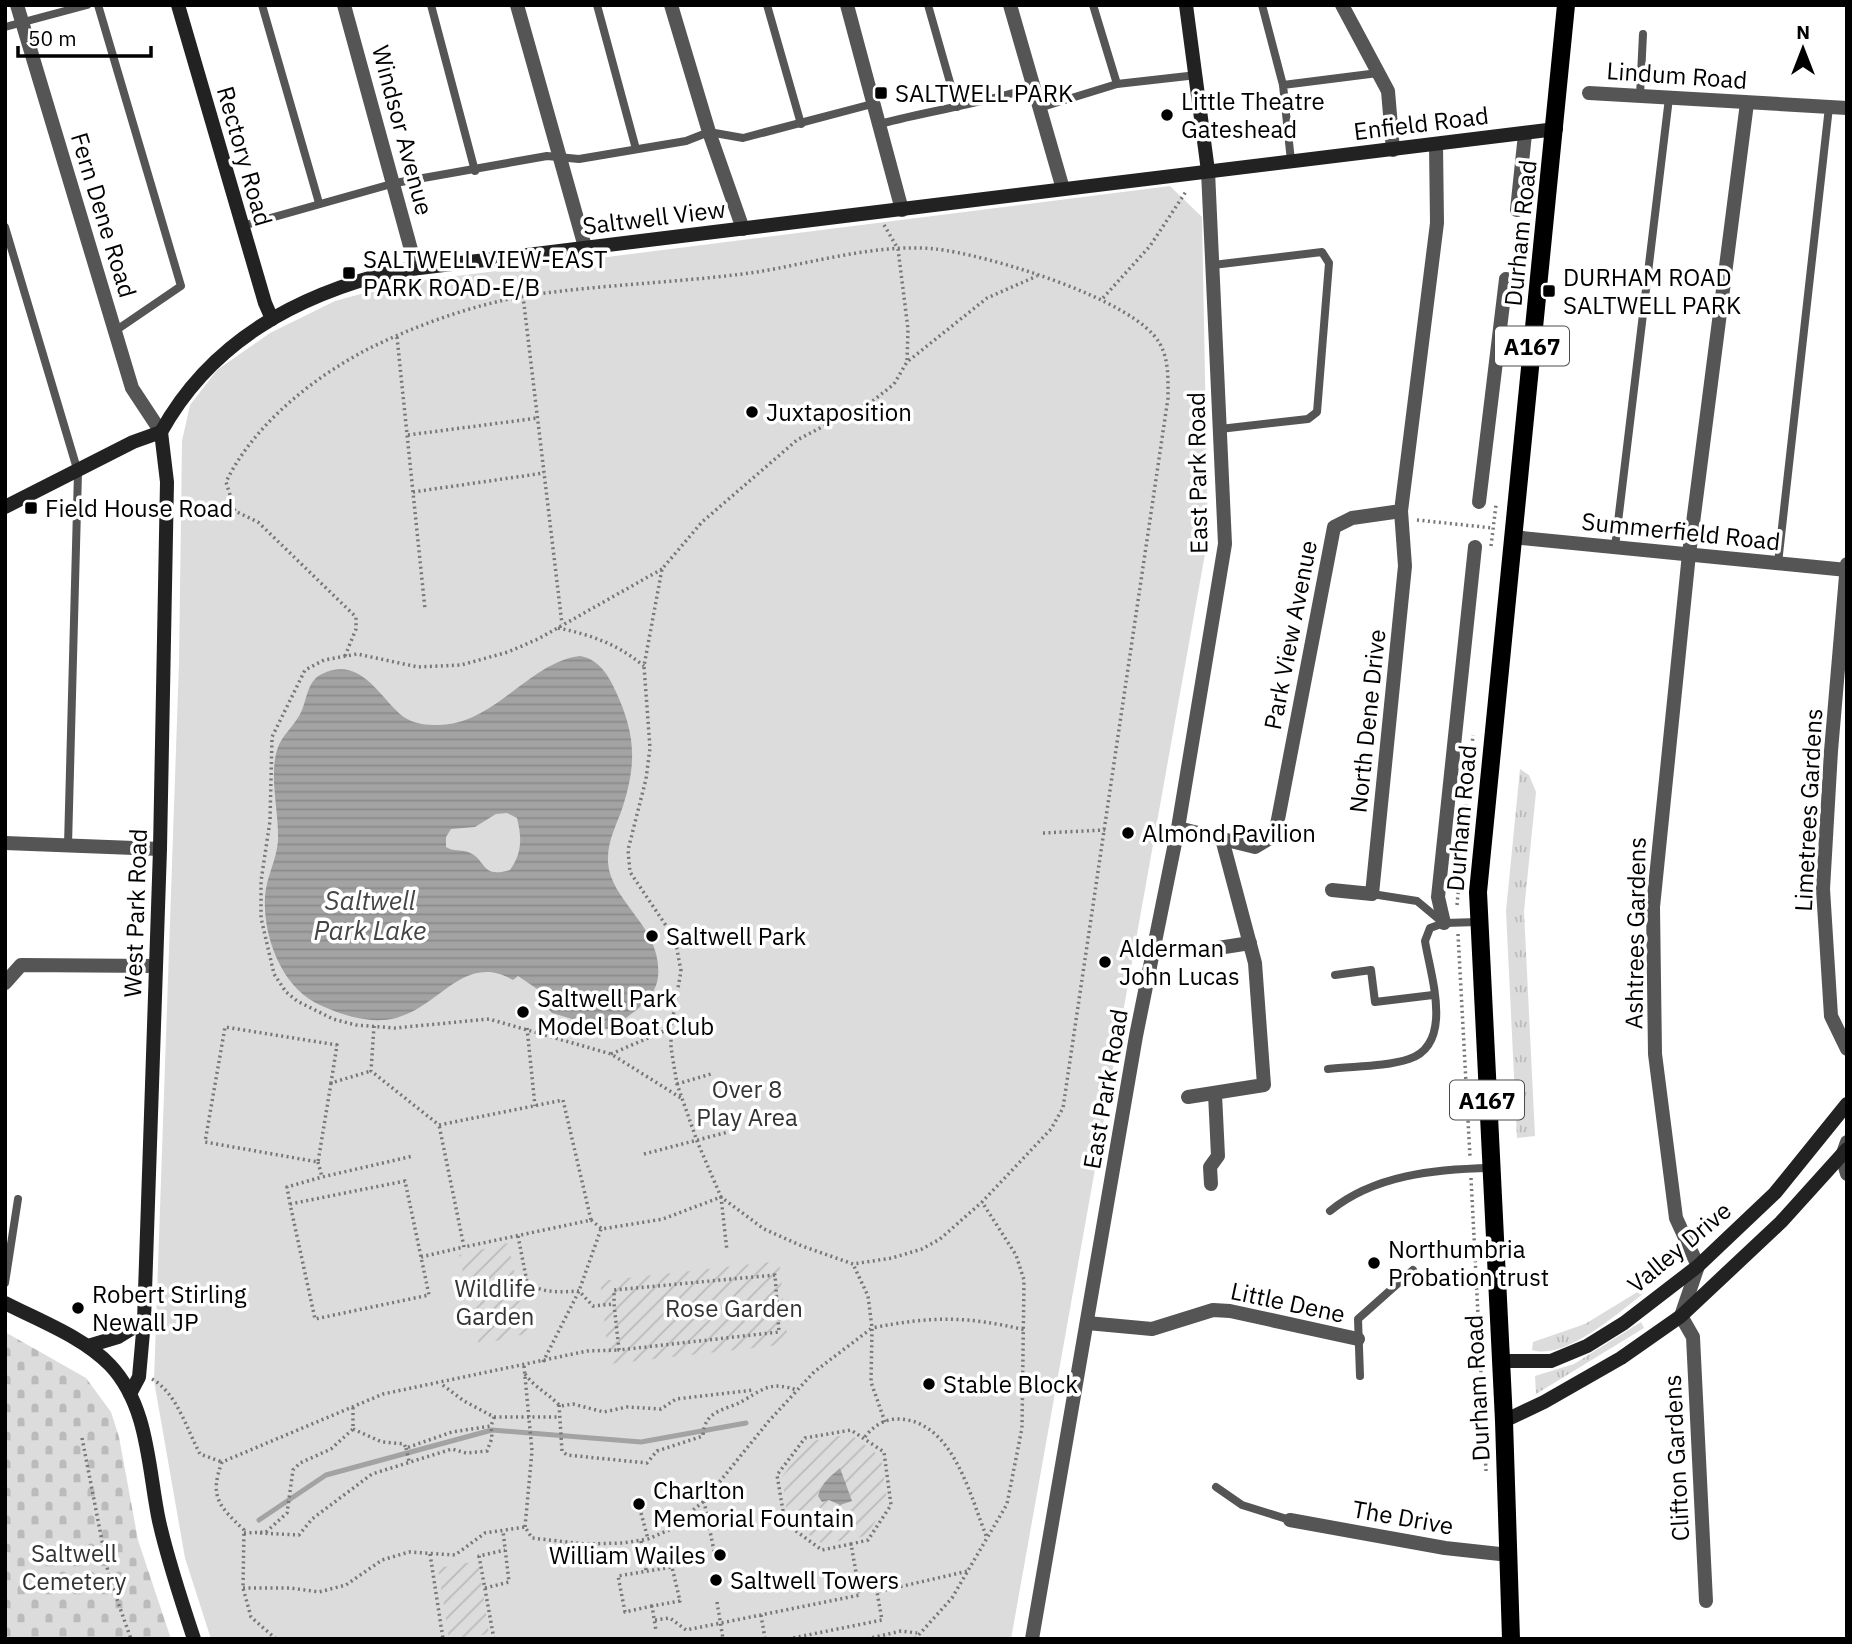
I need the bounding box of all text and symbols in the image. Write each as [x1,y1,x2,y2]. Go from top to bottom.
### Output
scale bar [18,14,150,58]
north arrow [1768,14,1838,84]
text: N [1796,20,1810,44]
text: 50 m [28,24,77,52]
street label: Windsor Avenue [365,41,441,219]
street label: Lindum Road [1606,54,1748,96]
place label: SALTWELL PARK [895,77,1073,109]
street label: Rectory Road [210,82,280,230]
marker: SALTWELL PARK [873,85,889,101]
place label: Little Theatre Gateshead [1181,85,1325,145]
street label: Enfield Road [1352,99,1490,147]
marker: Little Theatre Gateshead [1159,107,1175,123]
street label: Fern Dene Road [64,129,144,301]
street label: Durham Road [1496,158,1544,308]
street label: Saltwell View [581,192,727,242]
place label: SALTWELL VIEW-EAST PARK ROAD-E/B [363,243,608,303]
place label: DURHAM ROAD SALTWELL PARK [1563,261,1741,321]
marker: SALTWELL VIEW-EAST PARK ROAD-E/B [341,265,357,281]
marker: DURHAM ROAD SALTWELL PARK [1541,283,1557,299]
road number: A167 [1495,326,1569,366]
street label: East Park Road [1180,392,1214,554]
place label: Juxtaposition [766,396,912,428]
marker: Juxtaposition [744,404,760,420]
place label: Field House Road [45,492,233,524]
marker: Field House Road [23,500,39,516]
street label: Summerfield Road [1580,505,1782,557]
street label: Park View Avenue [1256,538,1324,732]
street label: North Dene Drive [1341,628,1393,814]
street label: Limetrees Gardens [1787,708,1829,912]
street label: Durham Road [1439,743,1483,893]
place label: Almond Pavilion [1142,817,1316,849]
marker: Almond Pavilion [1120,825,1136,841]
street label: West Park Road [116,828,154,998]
street label: Ashtrees Gardens [1617,837,1653,1029]
water label: Saltwell Park Lake [314,883,426,947]
place label: Saltwell Park [666,920,807,952]
marker: Saltwell Park [644,928,660,944]
place label: Alderman John Lucas [1119,932,1240,992]
marker: Alderman John Lucas [1097,954,1113,970]
place label: Saltwell Park Model Boat Club [537,982,714,1042]
marker: Saltwell Park Model Boat Club [515,1004,531,1020]
street label: East Park Road [1075,1007,1135,1171]
park label: Over 8 Play Area [696,1073,798,1133]
road number: A167 [1450,1080,1524,1120]
street label: Valley Drive [1620,1194,1738,1300]
place label: Northumbria Probation trust [1388,1233,1549,1293]
marker: Northumbria Probation trust [1366,1255,1382,1271]
park label: Wildlife Garden [454,1272,536,1332]
street label: Little Dene [1228,1274,1348,1330]
place label: Robert Stirling Newall JP [92,1278,247,1338]
park label: Rose Garden [665,1292,803,1324]
marker: Robert Stirling Newall JP [70,1300,86,1316]
street label: Durham Road [1457,1314,1497,1462]
place label: Stable Block [943,1368,1078,1400]
street label: Clifton Gardens [1656,1374,1696,1542]
marker: Stable Block [921,1376,937,1392]
place label: Charlton Memorial Fountain [653,1474,854,1534]
street label: The Drive [1350,1492,1456,1542]
marker: Charlton Memorial Fountain [631,1496,647,1512]
park label: Saltwell Cemetery [22,1537,126,1597]
place label: William Wailes [549,1539,706,1571]
marker: William Wailes [712,1547,728,1563]
place label: Saltwell Towers [730,1564,899,1596]
marker: Saltwell Towers [708,1572,724,1588]

